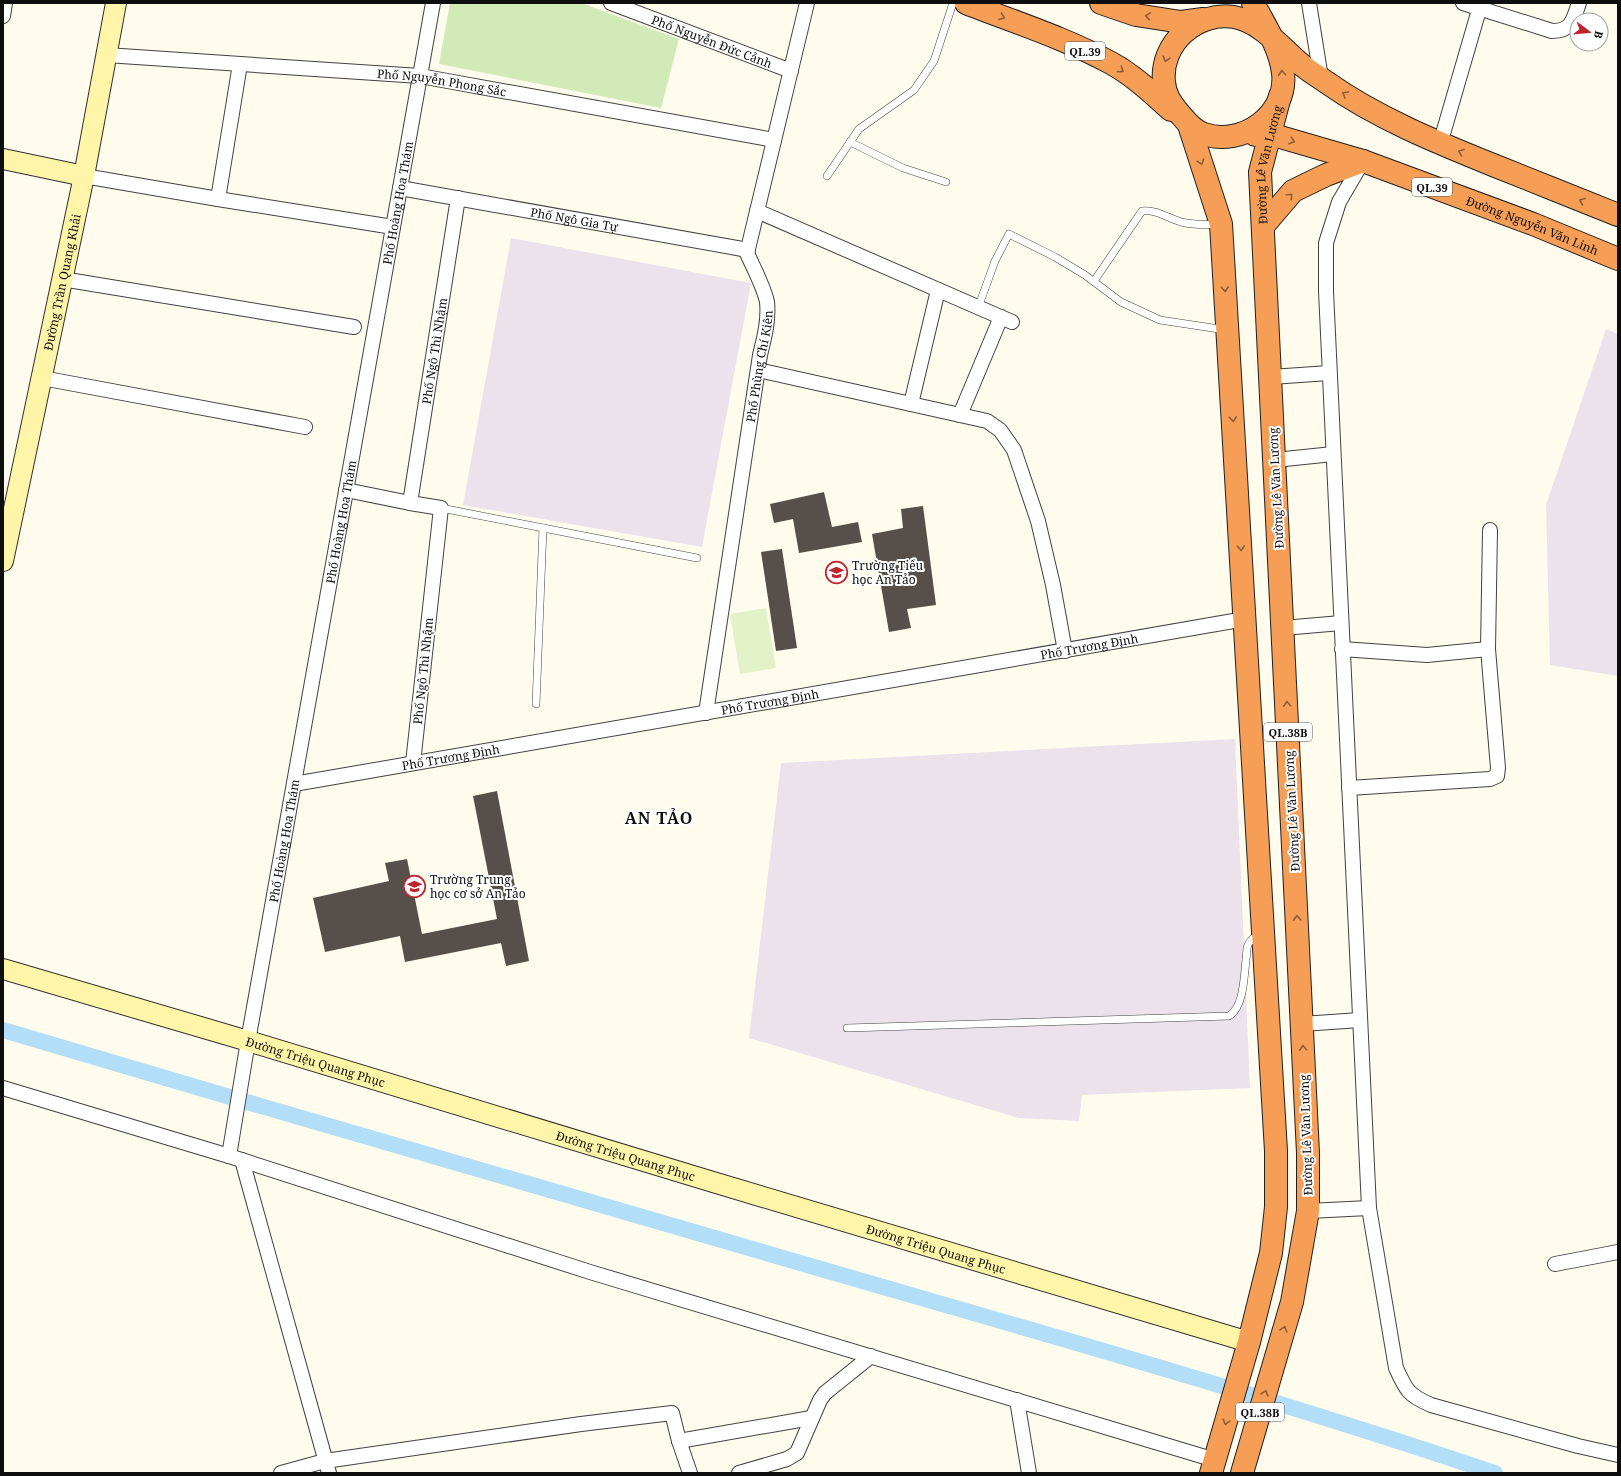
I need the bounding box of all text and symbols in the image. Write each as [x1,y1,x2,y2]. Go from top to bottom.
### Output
street label: Phố Nguyễn Đức Cảnh [649,11,775,72]
north arrow [1569,12,1609,52]
one-way arrow [999,13,1006,21]
one-way arrow [1144,13,1151,21]
text: B [1591,29,1607,41]
road number: QL.39 [1065,42,1105,60]
one-way arrow [1162,55,1171,62]
street label: Phố Nguyễn Phong Sắc [377,65,508,100]
one-way arrow [1116,65,1123,72]
one-way arrow [1278,70,1287,76]
one-way arrow [1342,92,1349,99]
street label: Đường Lê Văn Lương [1251,103,1286,225]
one-way arrow [1289,136,1296,145]
street label: Phố Hoàng Hoa Thám [378,140,417,266]
one-way arrow [1458,149,1465,157]
one-way arrow [1197,158,1205,165]
road number: QL.39 [1412,178,1452,196]
street label: Đường Nguyễn Văn Linh [1464,192,1602,259]
one-way arrow [1285,193,1292,201]
one-way arrow [1578,197,1585,205]
street label: Phố Ngô Gia Tự [529,203,620,235]
street label: Đường Trần Quang Khải [39,212,84,352]
one-way arrow [1221,286,1230,292]
street label: Phố Ngô Thì Nhậm [417,296,451,405]
street label: Phố Phùng Chí Kiên [742,310,776,423]
one-way arrow [1229,416,1237,422]
street label: Đường Lê Văn Lương [1264,427,1288,549]
street label: Phố Hoàng Hoa Thám [321,459,360,585]
one-way arrow [1236,545,1245,551]
place label: Trường Tiểu học An Tảo [852,557,924,588]
school or university icon: Trường Tiểu học An Tảo [823,559,849,585]
street label: Phố Ngô Thì Nhậm [409,617,437,725]
street label: Phố Trương Định [1039,629,1140,663]
street label: Phố Trương Định [720,685,820,718]
one-way arrow [1282,701,1291,707]
road number: QL.38B [1264,723,1312,741]
street label: Phố Trương Định [400,740,501,774]
street label: Đường Lê Văn Lương [1280,750,1304,872]
street label: Phố Hoàng Hoa Thám [264,778,303,904]
district label: AN TẢO [625,807,693,829]
place label: Trường Trung học cơ sở An Tảo [430,871,526,902]
school or university icon: Trường Trung học cơ sở An Tảo [401,873,427,899]
one-way arrow [1293,915,1301,921]
street label: Đường Triệu Quang Phục [244,1032,387,1091]
one-way arrow [1299,1045,1307,1051]
street label: Đường Lê Văn Lương [1295,1074,1317,1196]
street label: Đường Triệu Quang Phục [554,1126,698,1185]
street label: Đường Triệu Quang Phục [864,1220,1008,1277]
one-way arrow [1279,1326,1288,1333]
one-way arrow [1260,1389,1269,1396]
road number: QL.38B [1236,1403,1284,1421]
one-way arrow [1222,1418,1231,1425]

